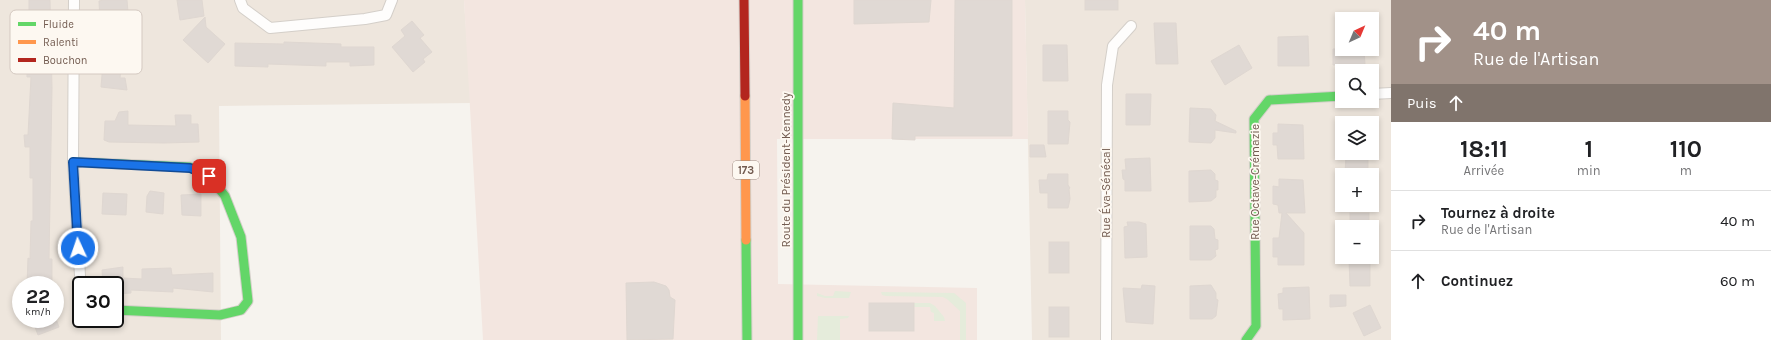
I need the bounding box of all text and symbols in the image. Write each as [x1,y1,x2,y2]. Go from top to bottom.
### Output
legend [10,10,142,74]
north arrow [1335,12,1379,56]
map controls [1335,12,1379,264]
text: 40 m [1473,14,1541,47]
icon: right [1407,16,1459,68]
text: Fluide [43,18,74,31]
text: Ralenti [43,36,79,49]
text: Rue de l'Artisan [1473,48,1599,70]
text: Bouchon [43,54,87,67]
button: search [1335,64,1379,108]
street label: Route du Président-Kennedy [779,92,793,247]
icon: ahead [1445,92,1467,114]
text: Puis [1407,94,1437,112]
button: layers [1335,116,1379,160]
street label: Rue Octave-Crémazie [1248,124,1262,240]
text: 18:11 [1460,135,1508,163]
text: 1 [1584,135,1593,163]
text: 110 [1670,135,1702,163]
street label: Rue Éva-Sénécal [1098,148,1113,238]
pin [192,159,226,193]
road number: 173 [733,161,759,179]
text: Arrivée [1464,163,1504,178]
text: min [1577,163,1601,178]
text: m [1680,163,1692,178]
icon: arrive [198,165,220,187]
button: + [1335,168,1379,212]
text: Tournez à droite [1441,204,1555,222]
icon: right [1407,210,1429,232]
text: 40 m [1720,212,1755,230]
button: − [1335,220,1379,264]
text: Rue de l'Artisan [1441,222,1532,237]
position arrow [57,227,99,269]
icon: ahead [1407,270,1429,292]
text: Continuez [1441,272,1513,290]
text: 60 m [1720,272,1755,290]
speed limit sign: 30 [72,276,124,328]
text: 22 [26,285,50,308]
text: km/h [25,306,51,318]

